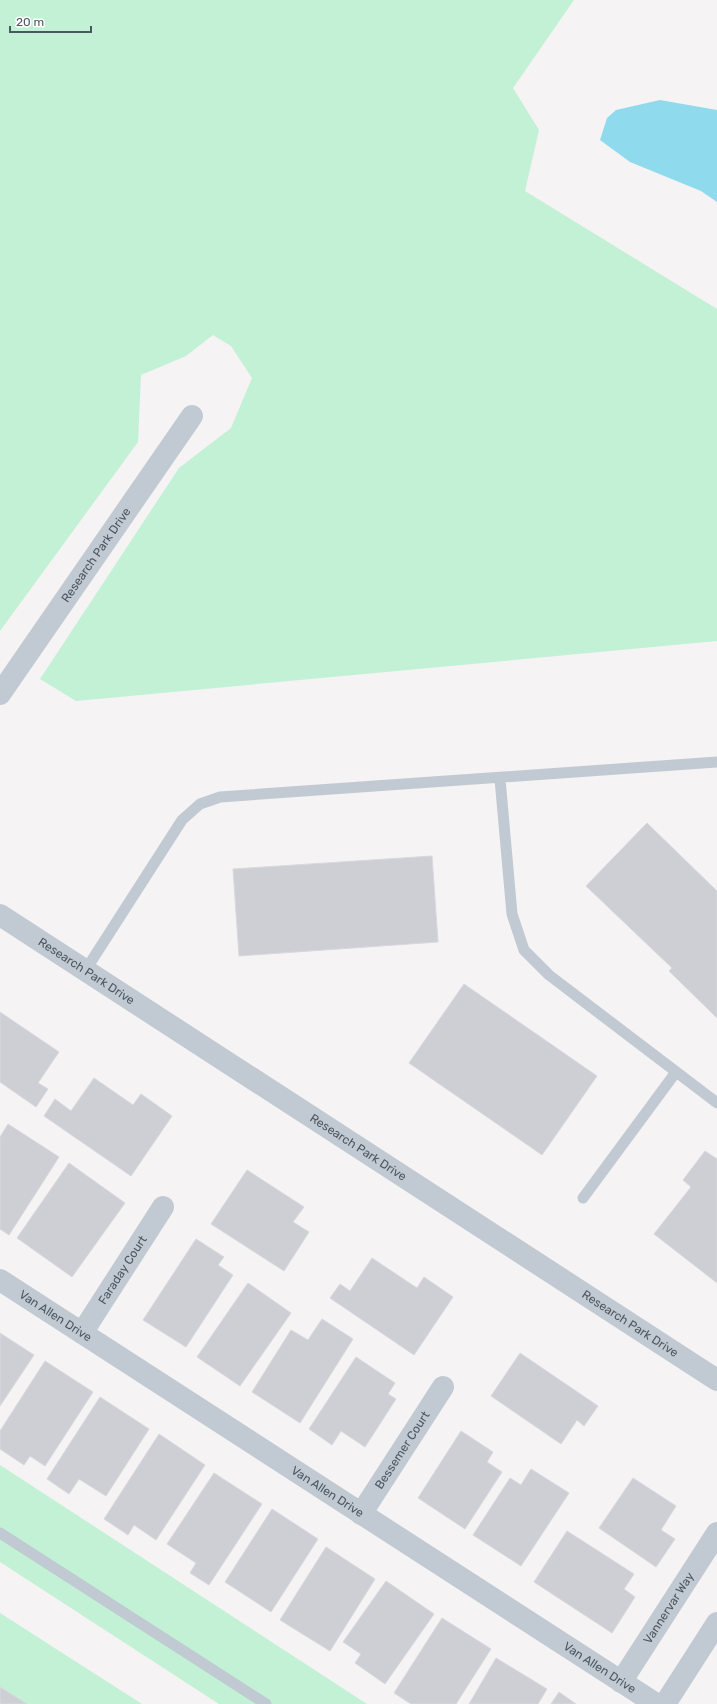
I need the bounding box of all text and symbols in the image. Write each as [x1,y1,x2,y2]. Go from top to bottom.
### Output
scale bar [10,8,91,34]
text: 20 m [16,15,44,29]
street label: Research Park Drive [58,505,134,605]
street label: Research Park Drive [36,935,137,1008]
street label: Research Park Drive [307,1111,409,1184]
street label: Faraday Court [95,1233,150,1307]
street label: Van Allen Drive [17,1287,95,1345]
street label: Research Park Drive [579,1287,681,1360]
street label: Bessemer Court [372,1408,433,1492]
street label: Van Allen Drive [289,1463,367,1520]
street label: Vannervar Way [641,1569,697,1646]
street label: Van Allen Drive [561,1639,639,1696]

